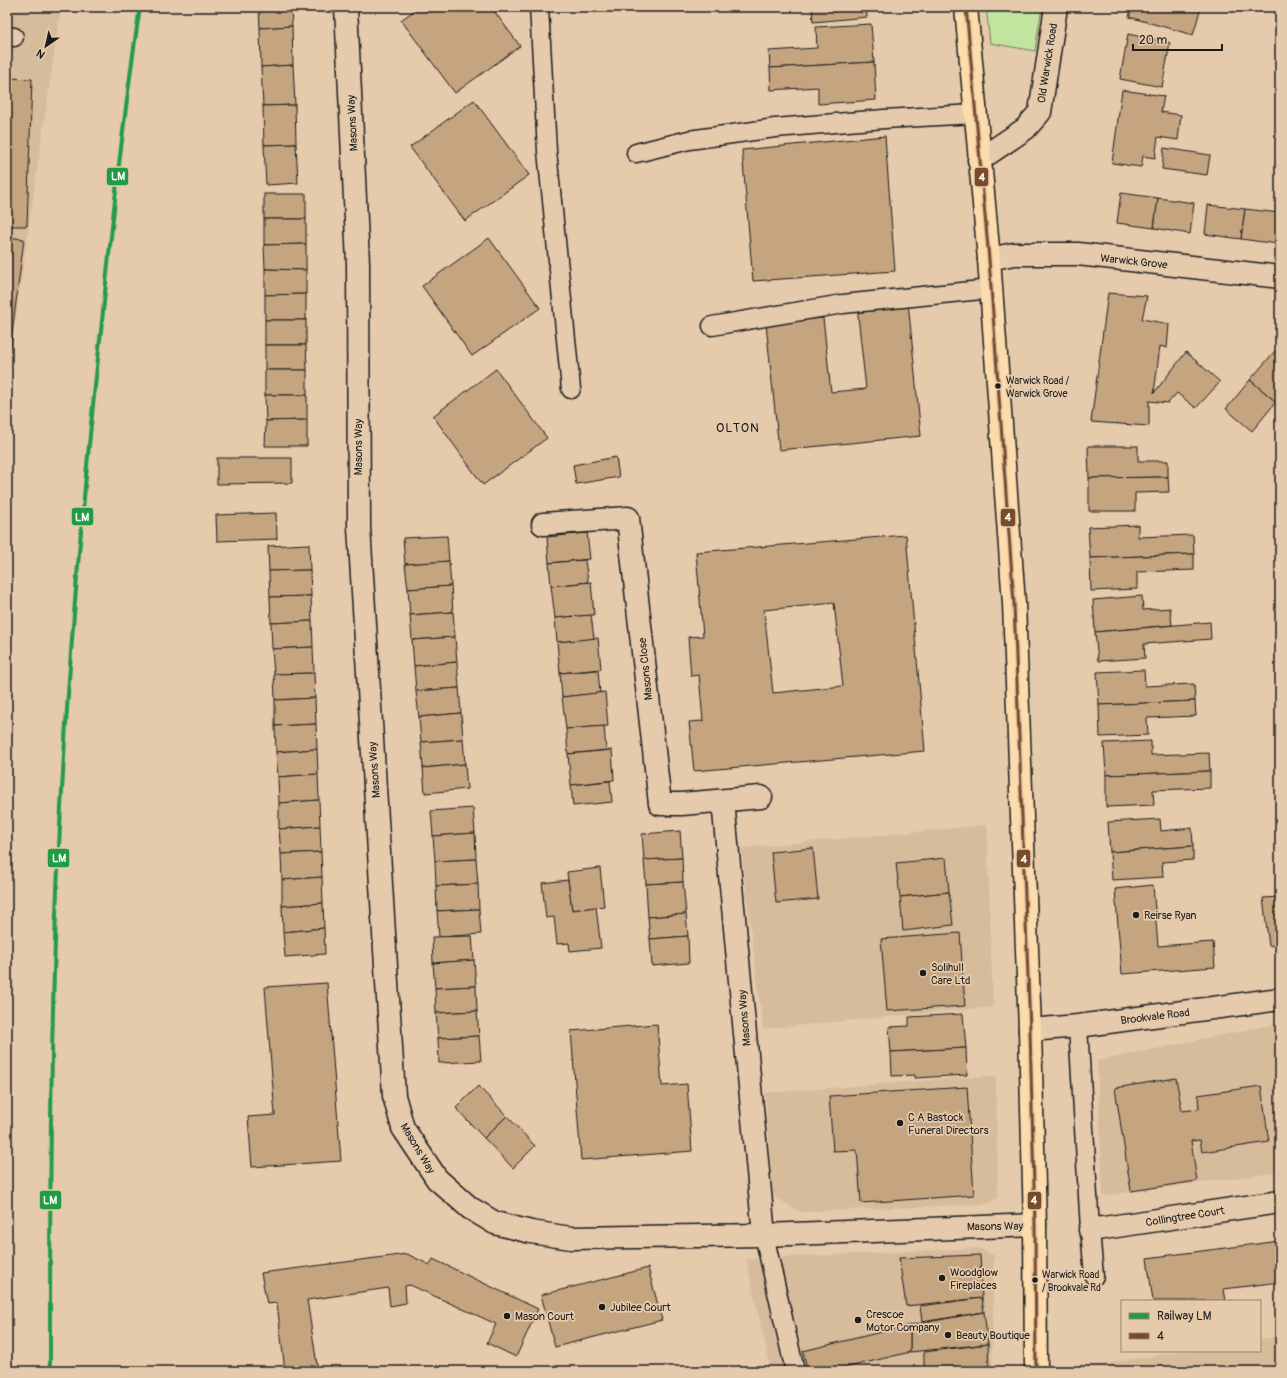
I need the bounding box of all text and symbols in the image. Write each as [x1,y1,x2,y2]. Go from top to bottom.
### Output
street label: Old Warwick Road [1035,22,1060,104]
north arrow [26,26,66,66]
scale bar [1133,26,1222,52]
text: 20 m [1139,33,1168,48]
text: N [34,46,47,61]
street label: Masons Way [345,94,360,151]
line badge: LM [106,167,129,186]
line badge: 4 [974,167,989,187]
text: LM [111,170,125,183]
text: 4 [978,171,986,184]
street label: Warwick Grove [1100,251,1169,272]
place label: Warwick Road / Warwick Grove [1006,375,1070,400]
marker: Warwick Road / Warwick Grove [993,381,1003,391]
street label: Masons Way [352,419,365,475]
district label: OLTON [716,420,760,436]
line badge: LM [71,507,94,526]
line badge: 4 [1000,508,1016,527]
text: LM [75,511,89,524]
text: 4 [1004,511,1012,524]
street label: Masons Close [636,637,655,701]
street label: Masons Way [366,741,383,798]
line badge: LM [47,848,70,868]
line badge: 4 [1016,849,1031,868]
text: LM [52,852,66,865]
text: 4 [1020,853,1028,866]
place label: Reirse Ryan [1144,909,1196,922]
marker: Reirse Ryan [1131,910,1141,920]
place label: Solihull Care Ltd [931,961,970,987]
marker: Solihull Care Ltd [918,968,928,978]
street label: Masons Way [736,989,753,1047]
street label: Brookvale Road [1120,1006,1190,1027]
place label: C A Bastock Funeral Directors [908,1111,989,1137]
marker: C A Bastock Funeral Directors [895,1118,905,1128]
street label: Masons Way [398,1121,438,1176]
line badge: LM [39,1190,62,1210]
line badge: 4 [1027,1191,1042,1210]
text: LM [43,1194,57,1207]
text: 4 [1030,1194,1038,1207]
street label: Collingtree Court [1145,1204,1226,1229]
street label: Masons Way [967,1220,1024,1233]
place label: Woodglow Fireplaces [950,1266,998,1292]
place label: Warwick Road / Brookvale Rd [1042,1269,1101,1294]
marker: Woodglow Fireplaces [937,1273,947,1283]
marker: Warwick Road / Brookvale Rd [1030,1275,1040,1285]
legend [1121,1300,1261,1352]
place label: Jubilee Court [610,1301,671,1314]
marker: Jubilee Court [597,1302,607,1312]
place label: Crescoe Motor Company [866,1308,940,1334]
text: Railway LM [1157,1309,1212,1324]
place label: Mason Court [515,1310,575,1323]
marker: Mason Court [502,1311,512,1321]
marker: Crescoe Motor Company [853,1315,863,1325]
place label: Beauty Boutique [956,1329,1030,1342]
text: 4 [1157,1329,1164,1344]
marker: Beauty Boutique [943,1330,953,1340]

